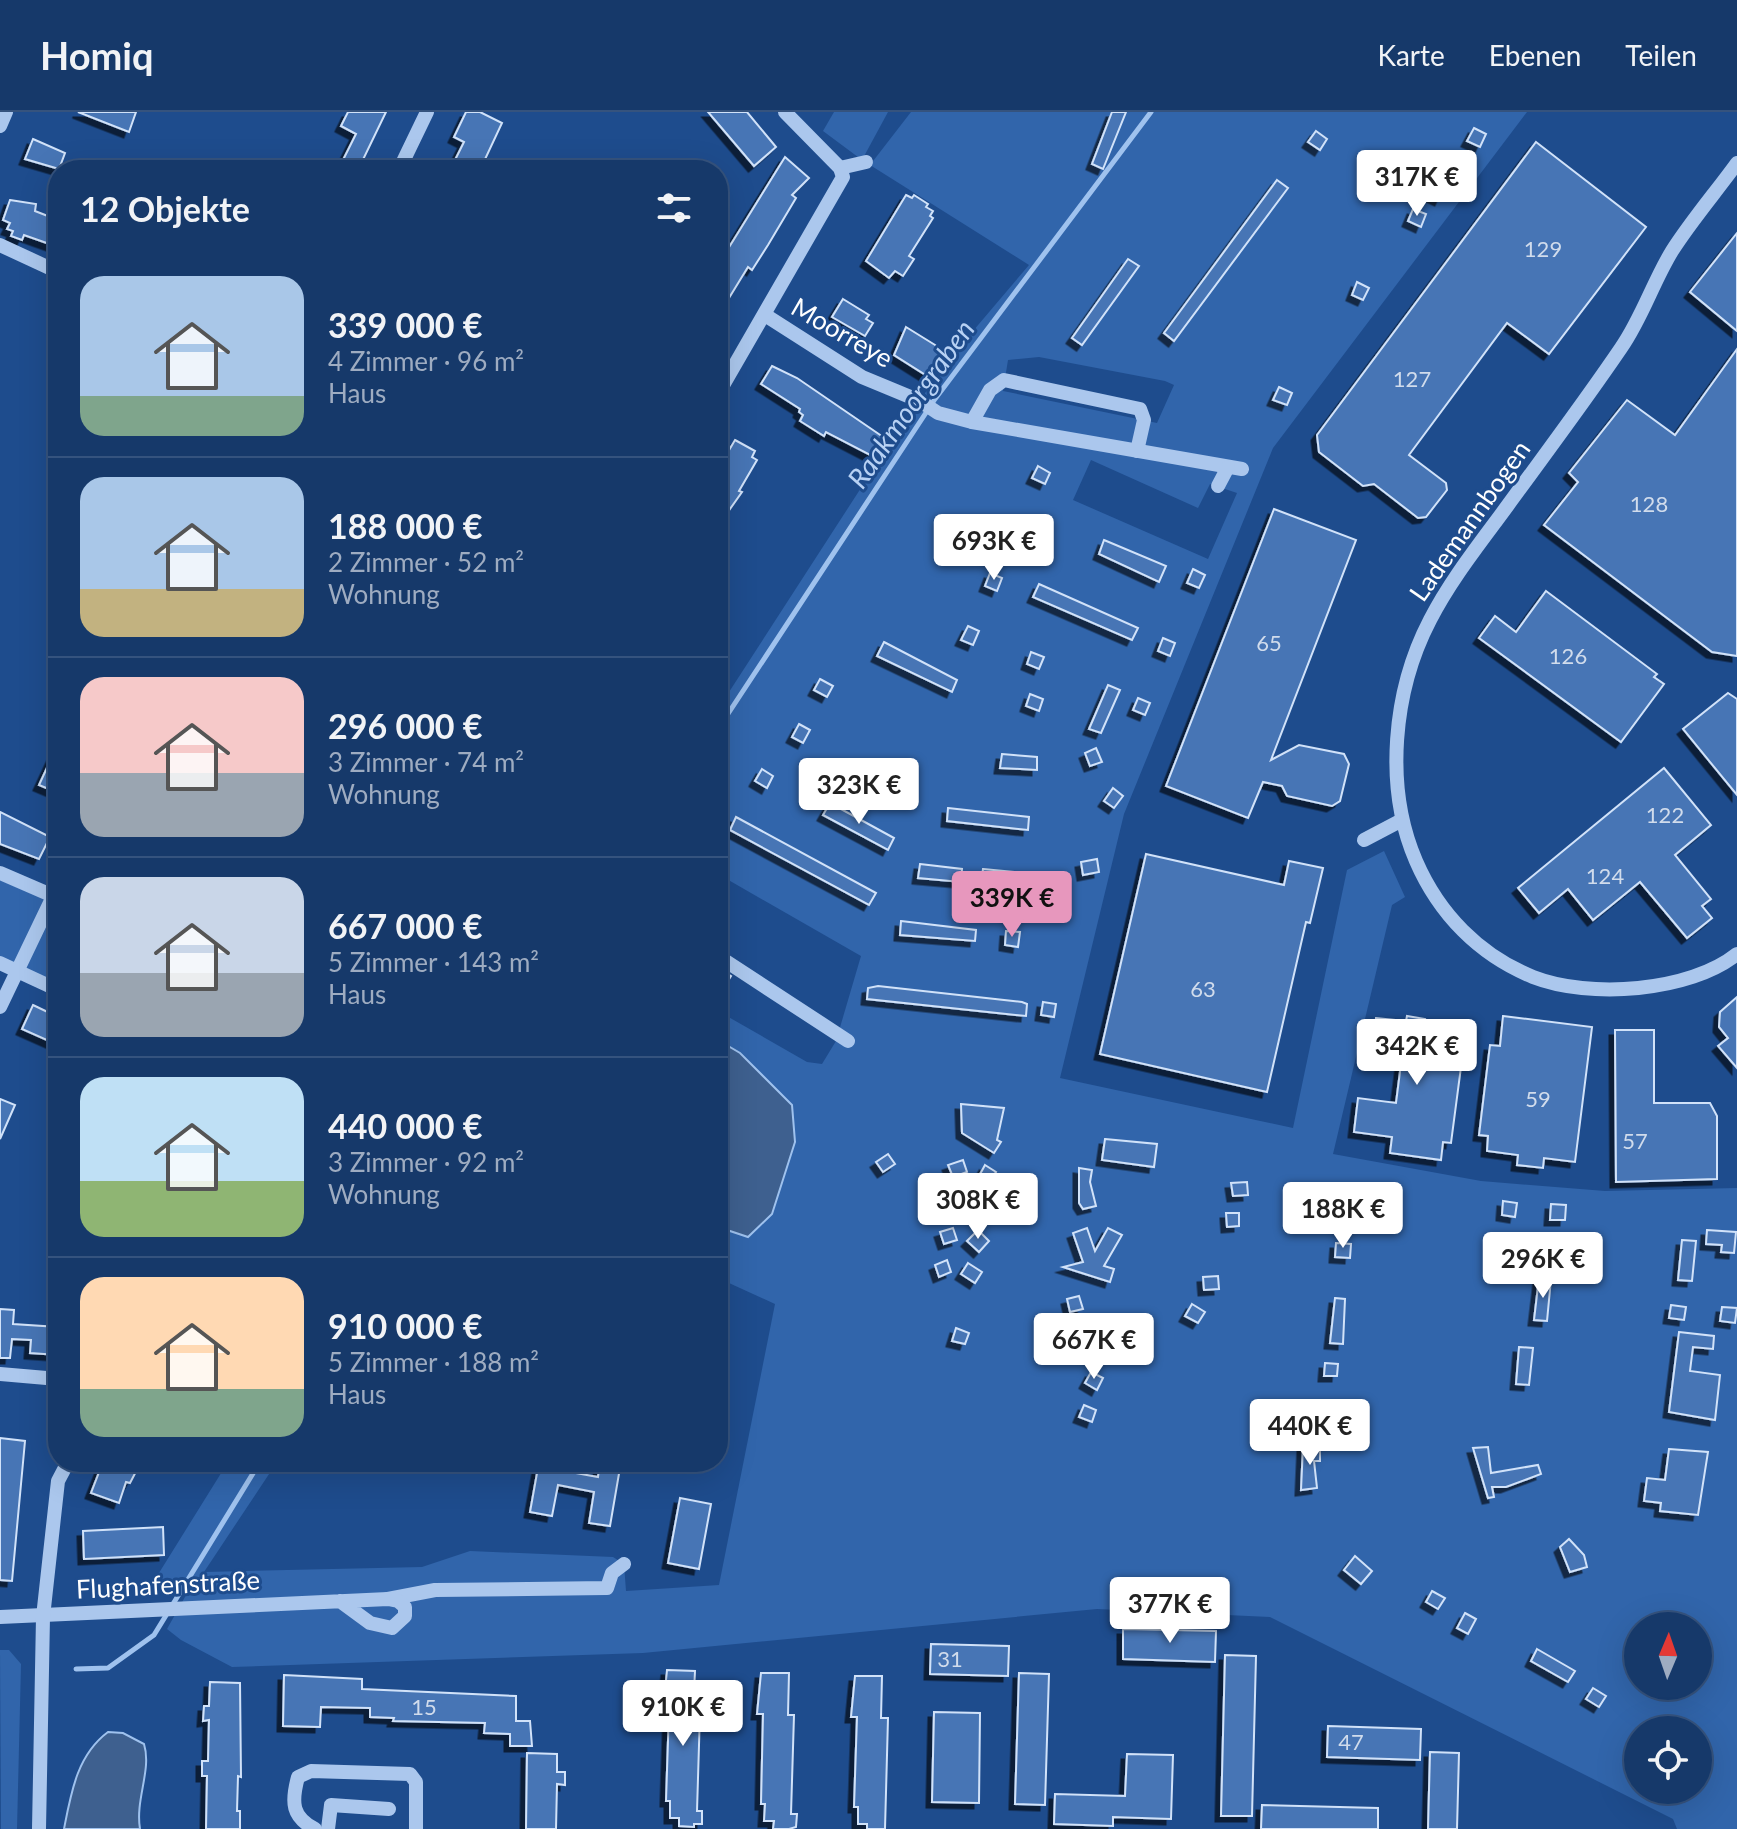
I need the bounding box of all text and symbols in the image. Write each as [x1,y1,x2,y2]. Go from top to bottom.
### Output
text: Homiq [40,32,154,78]
text: Karte [1377,38,1445,72]
text: Ebenen [1489,38,1581,72]
text: Teilen [1625,38,1697,72]
pin: 317K € [1352,150,1482,218]
text: 317K € [1375,160,1459,192]
icon: filters [652,186,696,230]
text: 12 Objekte [80,188,250,229]
house number: 129 [1524,235,1562,262]
street label: Moorreye [786,290,899,374]
text: 339 000 € [328,304,483,345]
icon: home [144,308,240,404]
water label: Raakmoorgraben [840,313,981,494]
text: 4 Zimmer · 96 m² [328,345,524,377]
house number: 127 [1393,365,1431,392]
text: Haus [328,377,386,409]
street label: Lademannbogen [1402,434,1536,607]
house number: 128 [1630,490,1668,517]
text: 188 000 € [328,505,483,546]
icon: home [144,509,240,605]
pin: 693K € [929,514,1059,582]
text: 693K € [952,524,1036,556]
text: 2 Zimmer · 52 m² [328,546,524,578]
text: Wohnung [328,578,440,610]
house number: 65 [1256,629,1282,656]
house number: 126 [1549,642,1587,669]
text: 296 000 € [328,705,483,746]
icon: home [144,709,240,805]
text: 3 Zimmer · 74 m² [328,746,524,778]
pin: 323K € [794,758,924,826]
text: 323K € [817,768,901,800]
text: Wohnung [328,778,440,810]
house number: 122 [1646,801,1684,828]
house number: 124 [1586,862,1624,889]
pin: 339K € [947,871,1077,939]
text: 339K € [970,881,1054,913]
text: 667 000 € [328,905,483,946]
icon: home [144,909,240,1005]
text: 5 Zimmer · 143 m² [328,946,539,978]
house number: 63 [1190,975,1216,1002]
text: Haus [328,978,386,1010]
pin: 342K € [1352,1019,1482,1087]
text: 342K € [1375,1029,1459,1061]
house number: 59 [1525,1085,1551,1112]
text: 440 000 € [328,1105,483,1146]
icon: home [144,1109,240,1205]
house number: 57 [1622,1127,1648,1154]
text: 3 Zimmer · 92 m² [328,1146,524,1178]
pin: 308K € [913,1173,1043,1241]
text: Wohnung [328,1178,440,1210]
pin: 188K € [1278,1182,1408,1250]
text: 308K € [936,1183,1020,1215]
text: 188K € [1301,1192,1385,1224]
pin: 296K € [1478,1232,1608,1300]
text: 296K € [1501,1242,1585,1274]
text: 910 000 € [328,1305,483,1346]
icon: home [144,1309,240,1405]
pin: 667K € [1029,1313,1159,1381]
text: 667K € [1052,1323,1136,1355]
text: 5 Zimmer · 188 m² [328,1346,539,1378]
text: Haus [328,1378,386,1410]
pin: 440K € [1245,1399,1375,1467]
text: 440K € [1268,1409,1352,1441]
street label: Flughafenstraße [75,1563,261,1605]
pin: 377K € [1105,1577,1235,1645]
text: 377K € [1128,1587,1212,1619]
north arrow [1624,1612,1712,1700]
map controls [1624,1612,1712,1804]
house number: 31 [937,1645,963,1672]
pin: 910K € [618,1680,748,1748]
text: 910K € [641,1690,725,1722]
house number: 15 [411,1693,437,1720]
button: locate [1624,1716,1712,1804]
house number: 47 [1338,1728,1364,1755]

